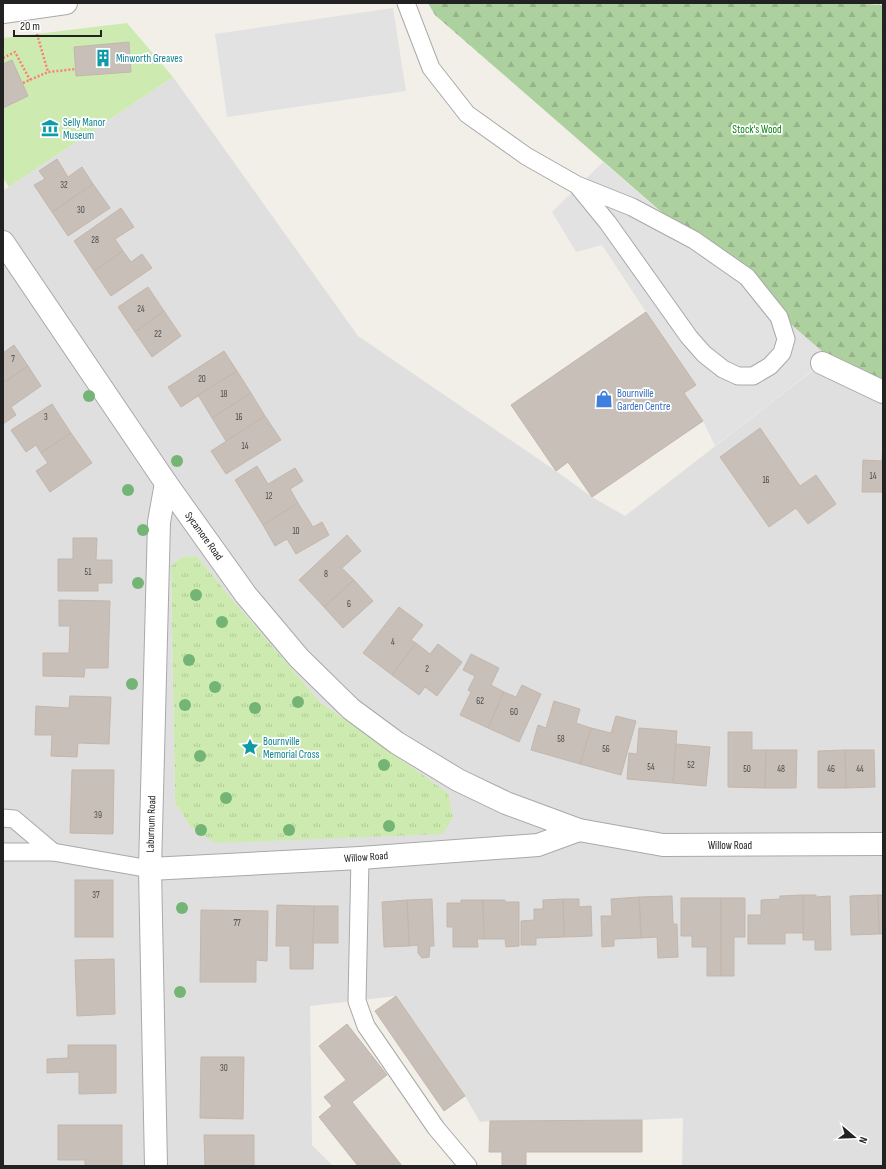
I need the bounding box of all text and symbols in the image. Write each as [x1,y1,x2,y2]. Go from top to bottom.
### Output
scale bar [14,12,101,38]
text: 20 m [20,19,40,34]
building icon: Minworth Greaves [93,48,113,68]
place label: Minworth Greaves [116,52,183,65]
place label: Selly Manor Museum [63,116,105,142]
museum icon: Selly Manor Museum [40,118,60,138]
park label: Stock's Wood [732,123,782,136]
house number: 32 [60,180,68,191]
house number: 30 [77,205,85,216]
house number: 28 [91,235,99,246]
house number: 24 [137,304,145,315]
house number: 22 [154,329,162,340]
house number: 7 [11,354,15,365]
house number: 20 [198,374,206,385]
place label: Bournville Garden Centre [617,387,670,413]
house number: 18 [220,389,228,400]
shop icon: Bournville Garden Centre [594,389,614,409]
house number: 3 [44,412,48,423]
house number: 16 [235,412,243,423]
house number: 14 [242,441,249,452]
house number: 14 [870,471,877,482]
house number: 16 [762,475,770,486]
house number: 12 [266,491,273,502]
street label: Sycamore Road [182,509,226,563]
house number: 10 [292,526,300,537]
house number: 51 [85,567,92,578]
house number: 8 [324,569,328,580]
house number: 6 [347,599,351,610]
house number: 4 [391,637,395,648]
house number: 2 [425,664,429,675]
house number: 62 [476,696,484,707]
house number: 60 [510,707,518,718]
house number: 58 [557,734,565,745]
place label: Bournville Memorial Cross [263,735,319,761]
place icon: Bournville Memorial Cross [240,737,260,757]
house number: 56 [602,744,610,755]
house number: 52 [687,760,695,771]
house number: 54 [647,762,655,773]
house number: 50 [743,764,751,775]
house number: 48 [777,764,785,775]
house number: 46 [827,764,835,775]
house number: 44 [856,764,864,775]
street label: Laburnum Road [144,795,159,853]
house number: 39 [94,810,102,821]
street label: Willow Road [708,839,752,852]
street label: Willow Road [344,849,389,865]
house number: 37 [92,890,100,901]
house number: 77 [233,918,241,929]
house number: 30 [220,1063,228,1074]
north arrow [834,1117,874,1157]
text: N [856,1135,870,1145]

